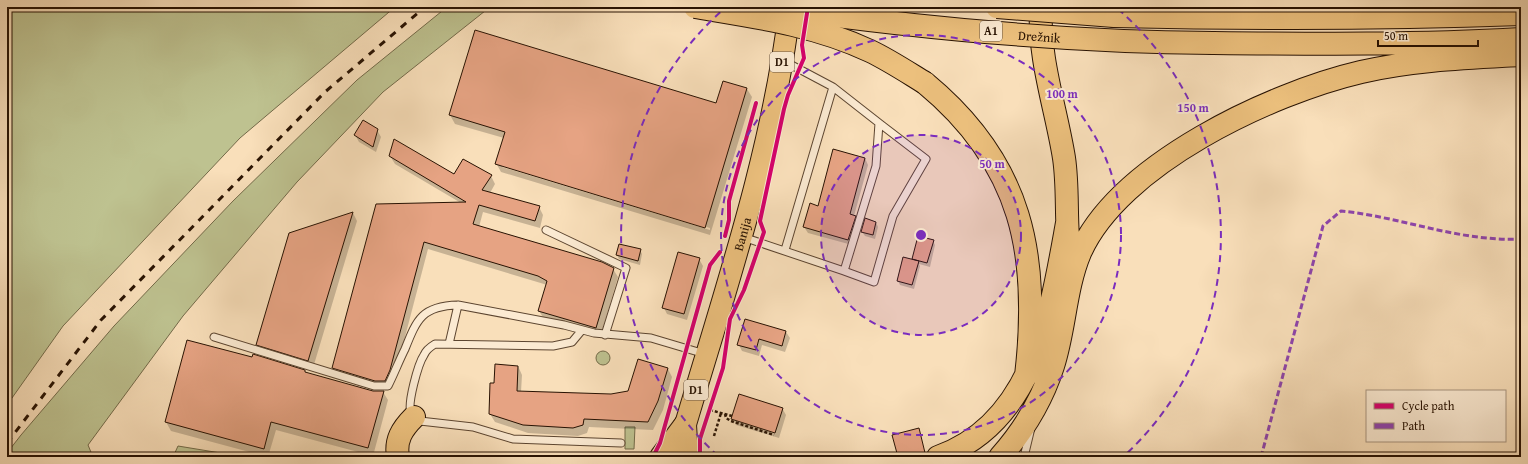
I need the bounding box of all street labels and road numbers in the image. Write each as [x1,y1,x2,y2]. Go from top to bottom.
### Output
road number: A1 [980,21,1002,41]
street label: Drežnik [1017,26,1062,48]
road number: D1 [770,52,794,72]
street label: Banija [729,214,757,253]
road number: D1 [684,380,708,400]

